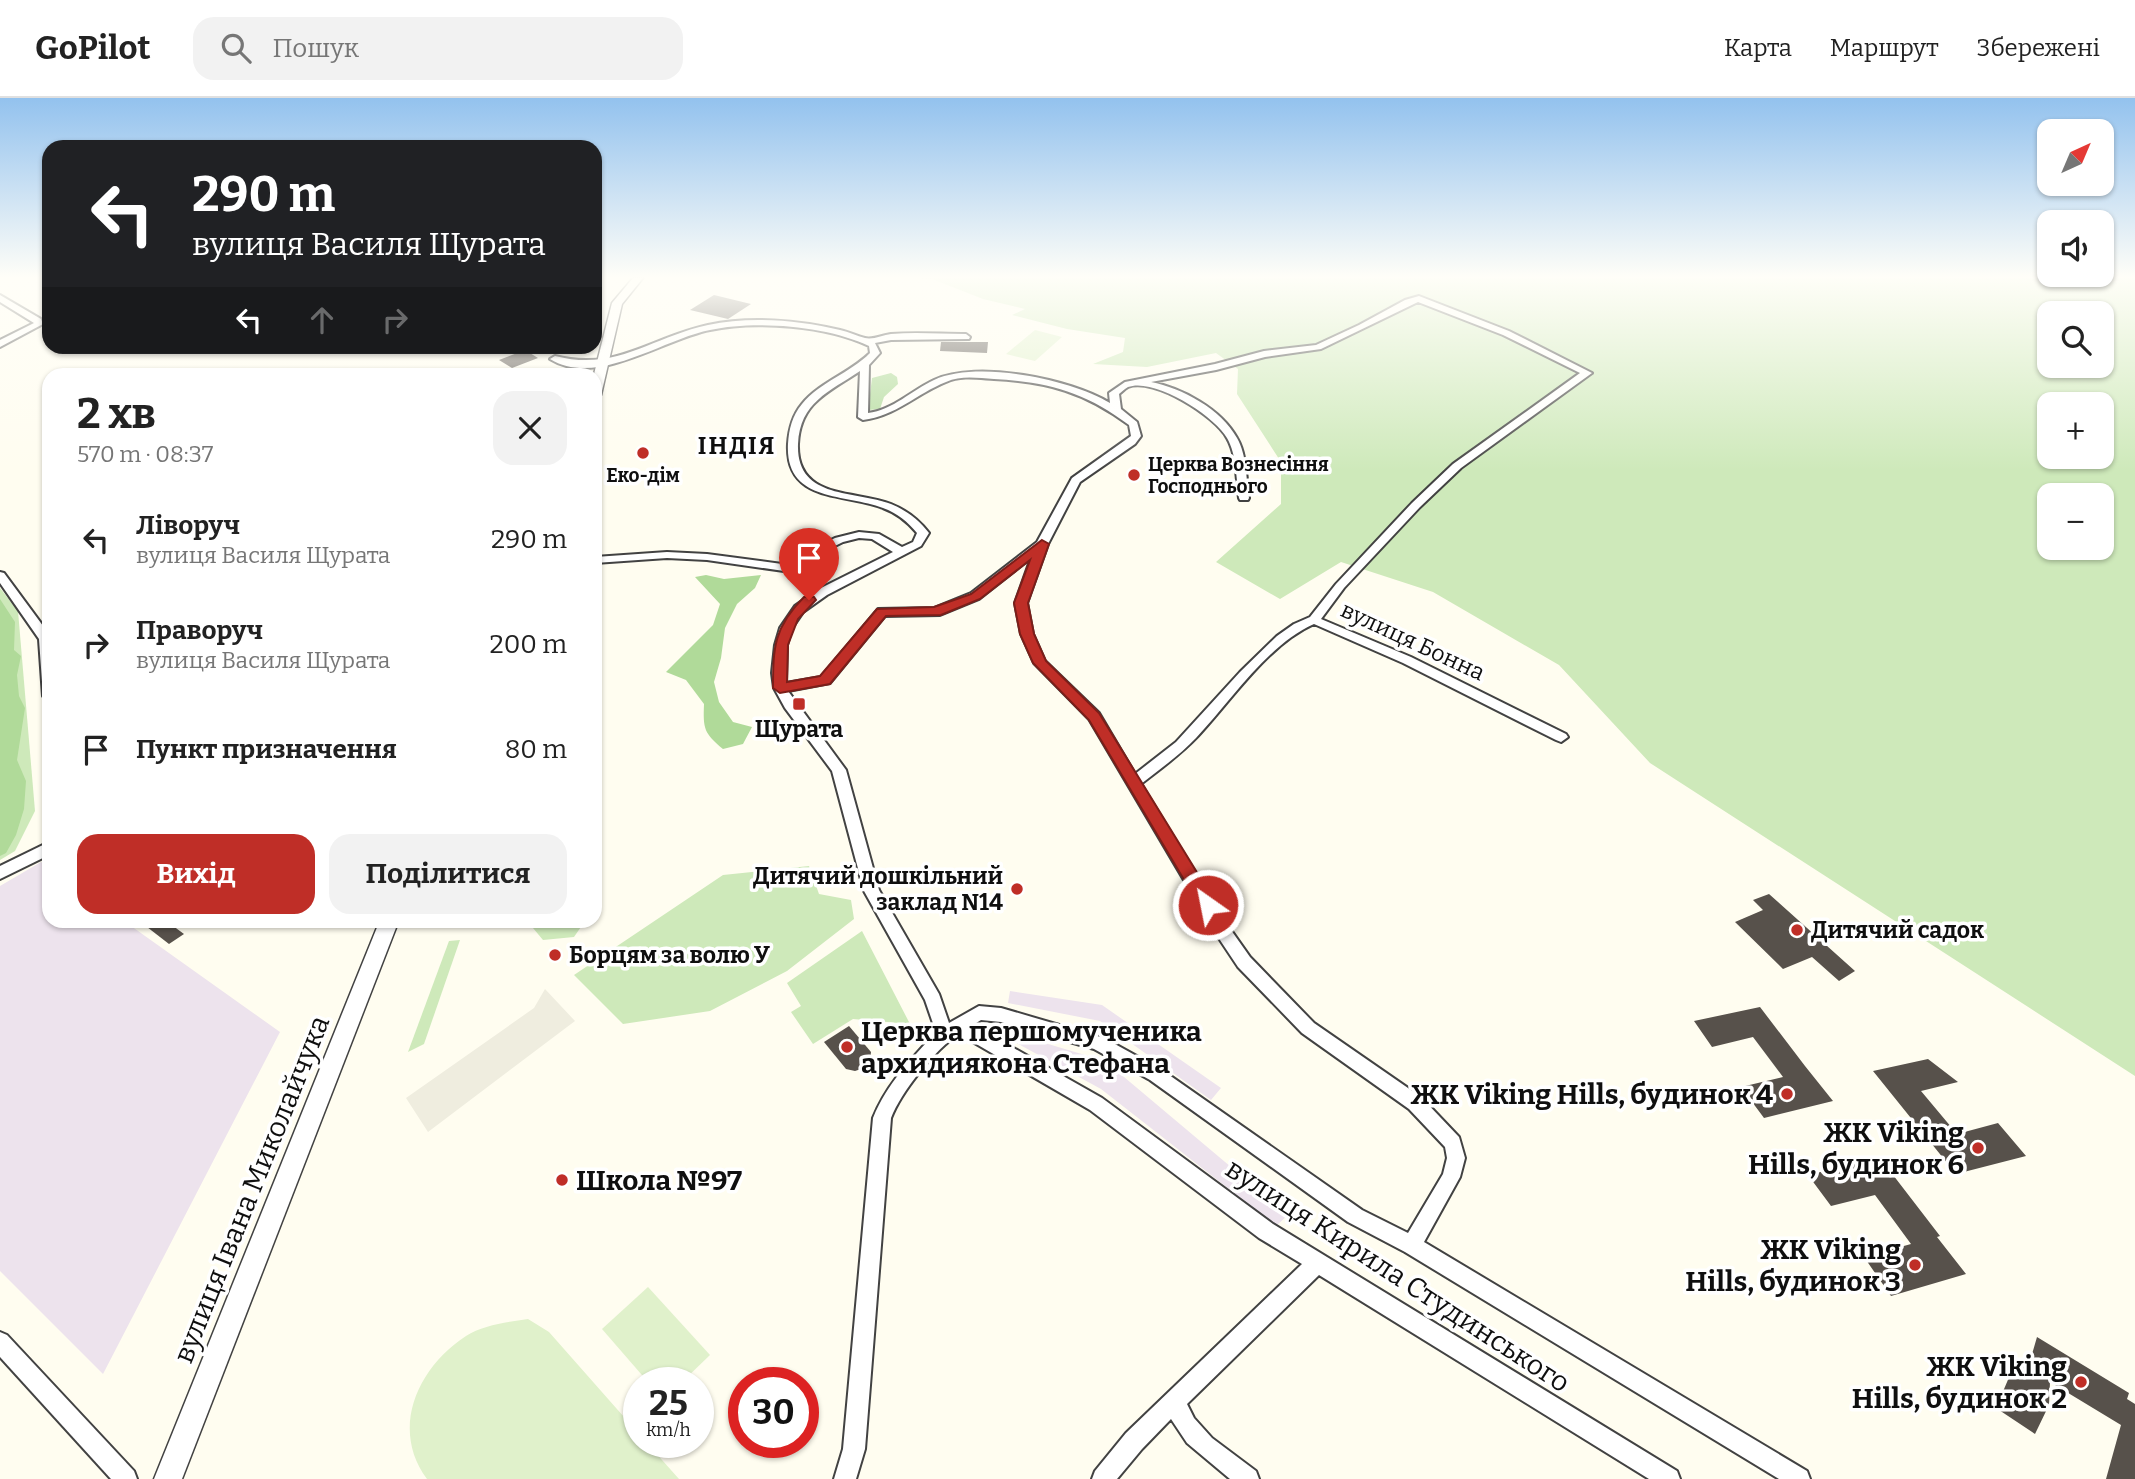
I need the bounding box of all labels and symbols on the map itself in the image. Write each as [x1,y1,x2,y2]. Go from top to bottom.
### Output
north arrow [2037,119,2114,196]
district label: ІНДІЯ [698,432,776,460]
marker: Еко-дім [635,445,651,461]
place label: Церква Вознесіння Господнього [1148,453,1329,498]
place label: Еко-дім [606,464,680,487]
marker: Церква Вознесіння Господнього [1126,467,1142,483]
pin [779,528,839,600]
street label: вулиця Бонна [1337,595,1490,687]
marker: Щурата [791,696,807,712]
place label: Щурата [755,715,843,743]
place label: Дитячий дошкільний заклад N14 [753,862,1003,916]
position arrow [1171,868,1245,942]
marker: Дитячий дошкільний заклад N14 [1009,881,1025,897]
place label: Дитячий садок [1811,916,1984,944]
marker: Дитячий садок [1789,922,1805,938]
place label: Борцям за волю У [569,941,770,969]
marker: Борцям за волю У [547,947,563,963]
street label: вулиця Івана Миколайчука [167,1011,336,1368]
place label: Церква першомученика архидиякона Стефана [861,1015,1202,1080]
marker: Церква першомученика архидиякона Стефана [839,1039,855,1055]
place label: ЖК Viking Hills, будинок 4 [1410,1078,1773,1111]
marker: ЖК Viking Hills, будинок 4 [1779,1086,1795,1102]
place label: ЖК Viking Hills, будинок 6 [1748,1116,1964,1181]
marker: ЖК Viking Hills, будинок 6 [1970,1140,1986,1156]
street label: вулиця Кирила Студинського [1220,1152,1576,1399]
place label: Школа №97 [576,1164,742,1197]
marker: Школа №97 [554,1172,570,1188]
place label: ЖК Viking Hills, будинок 3 [1685,1233,1901,1298]
marker: ЖК Viking Hills, будинок 3 [1907,1257,1923,1273]
place label: ЖК Viking Hills, будинок 2 [1852,1350,2067,1415]
speed limit sign: 30 [728,1367,819,1458]
marker: ЖК Viking Hills, будинок 2 [2073,1374,2089,1390]

